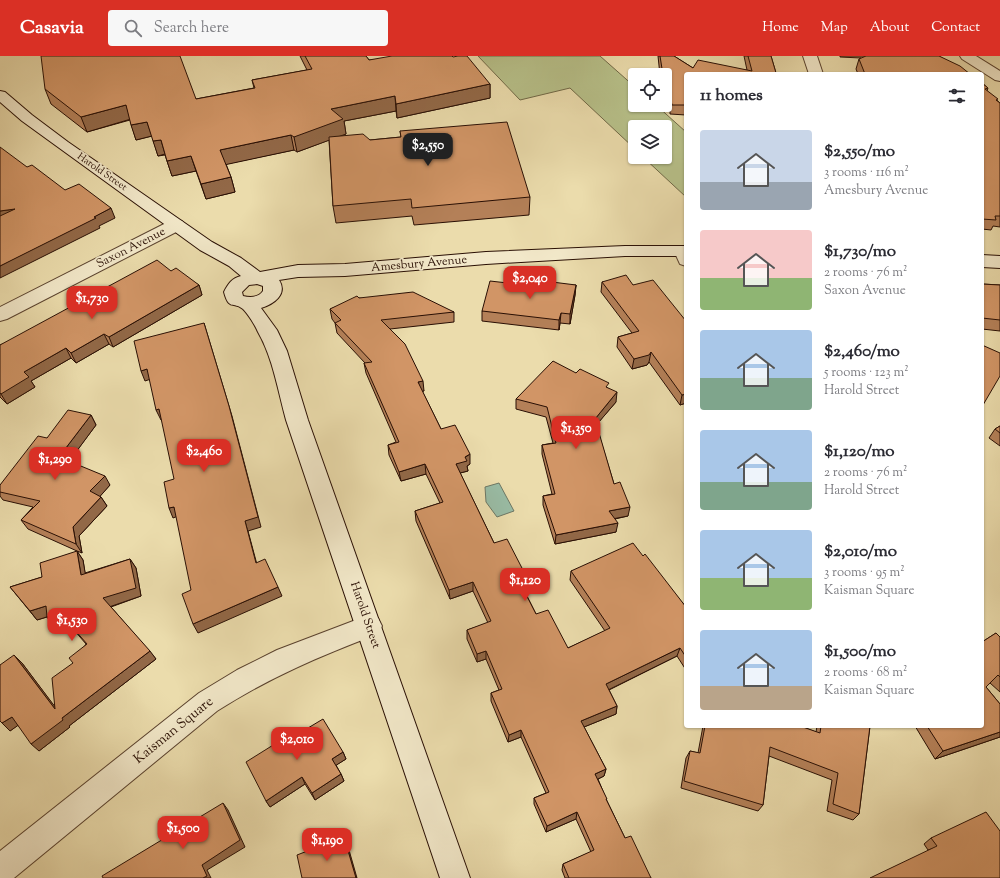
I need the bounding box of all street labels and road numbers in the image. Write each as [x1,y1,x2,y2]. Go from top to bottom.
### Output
street label: Harold Street [74,149,130,195]
street label: Saxon Avenue [93,223,169,273]
street label: Amesbury Avenue [370,251,468,277]
street label: Harold Street [345,579,385,651]
street label: Kaisman Square [130,693,218,769]

